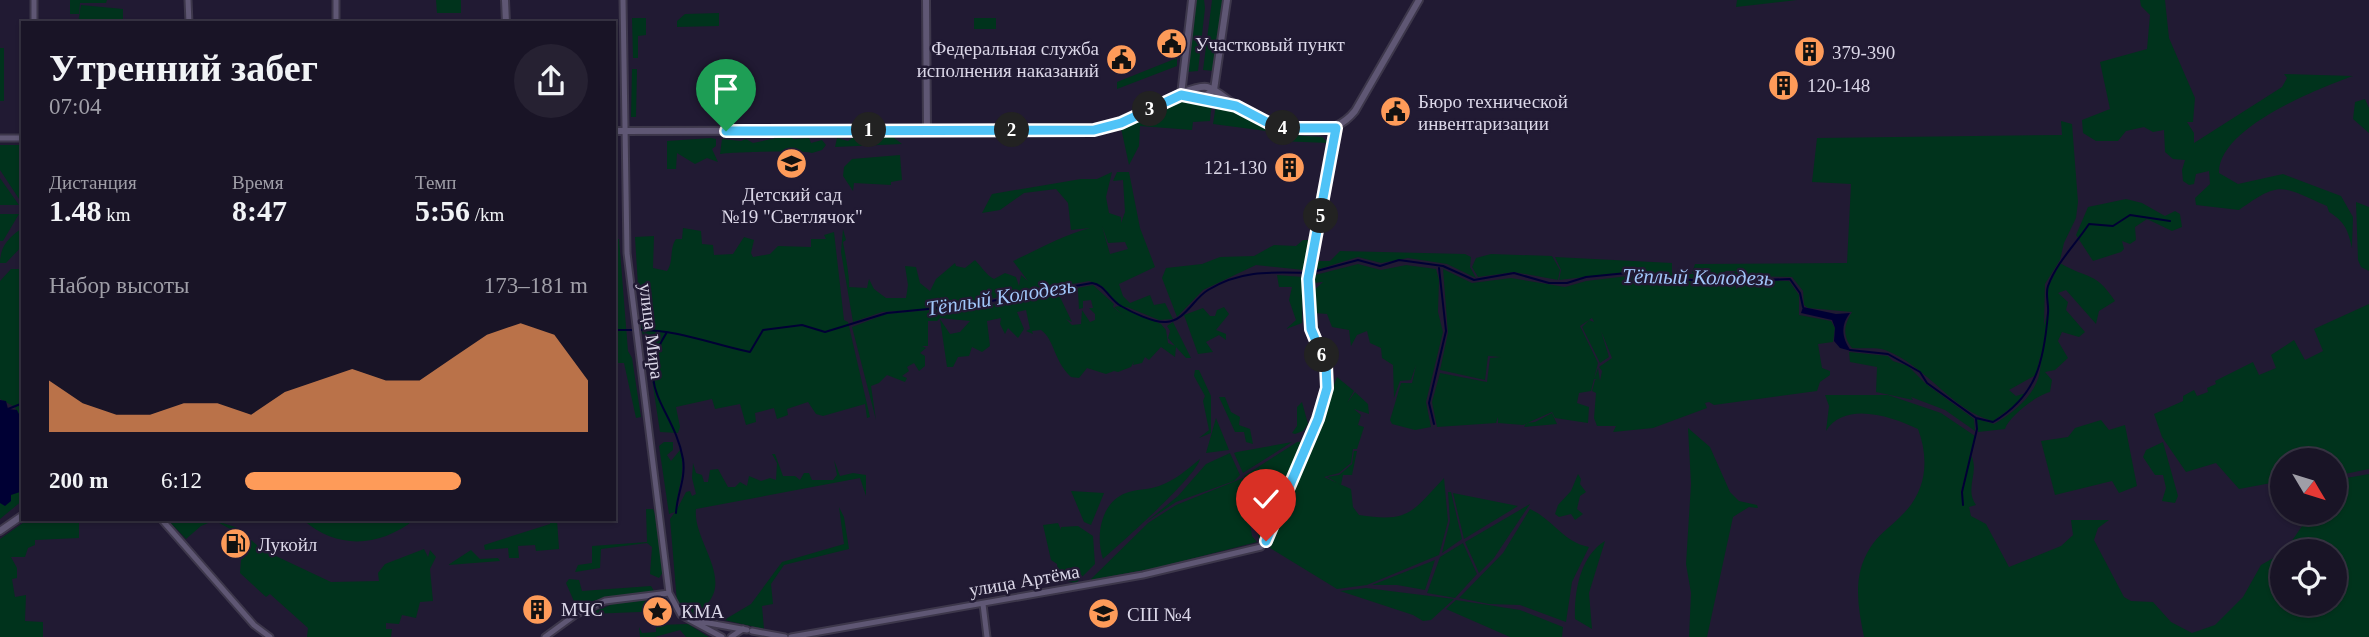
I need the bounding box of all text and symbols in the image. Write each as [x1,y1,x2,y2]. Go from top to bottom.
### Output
public building icon: Участковый пункт [1155,27,1189,61]
place label: Участковый пункт [1195,34,1345,55]
building icon: 379-390 [1792,35,1826,69]
place label: Федеральная служба исполнения наказаний [917,38,1100,81]
public building icon: Федеральная служба исполнения наказаний [1105,42,1139,76]
place label: 379-390 [1832,42,1895,63]
button: share [514,44,588,118]
text: Утренний забег [49,47,318,89]
pin [696,59,756,131]
building icon: 120-148 [1767,68,1801,102]
icon: arrive [707,70,745,108]
place label: 120-148 [1807,75,1870,96]
place label: Бюро технической инвентаризации [1418,91,1568,134]
pin: 3 [1132,92,1168,126]
text: 07:04 [49,94,101,119]
public building icon: Бюро технической инвентаризации [1378,95,1412,129]
text: 3 [1145,98,1154,119]
pin: 4 [1266,110,1300,146]
pin: 1 [852,113,886,148]
pin: 2 [995,113,1030,148]
text: 4 [1278,117,1287,138]
text: 1 [864,119,873,140]
text: 2 [1007,119,1016,140]
school or university icon: Детский сад №19 "Светлячок" [775,146,809,180]
building icon: 121-130 [1273,150,1307,184]
place label: 121-130 [1204,157,1267,178]
text: Дистанция [49,172,137,193]
text: Время [232,172,283,193]
text: Темп [415,172,457,193]
place label: Детский сад №19 "Светлячок" [721,184,863,227]
text: 1.48 [49,194,102,227]
text: 8:47 [232,194,287,227]
text: 5:56 [415,194,470,227]
pin: 5 [1304,198,1338,234]
text: km [102,204,131,225]
text: /km [470,204,504,225]
text: 5 [1316,205,1325,226]
water label: Тёплый Колодезь [1622,264,1774,290]
text: Набор высоты [49,273,190,298]
text: 173–181 m [484,273,588,298]
water label: Тёплый Колодезь [925,273,1077,321]
street label: улица Мира [635,282,668,381]
pin: 6 [1304,338,1340,372]
text: 6 [1317,344,1326,365]
north arrow [2270,448,2347,525]
map controls [2270,448,2347,616]
text: 200 m [49,468,108,493]
text: 6:12 [161,468,202,493]
pin [1236,469,1296,541]
icon: check [1247,480,1285,518]
fuel station icon: Лукойл [218,527,252,561]
place label: Лукойл [258,534,318,555]
button: locate [2270,539,2347,616]
street label: улица Артёма [967,560,1081,601]
building icon: МЧС [521,592,555,626]
place icon: КМА [641,594,675,628]
school or university icon: СШ №4 [1087,597,1121,631]
place label: МЧС [561,599,603,620]
place label: КМА [681,601,725,622]
place label: СШ №4 [1127,604,1192,625]

